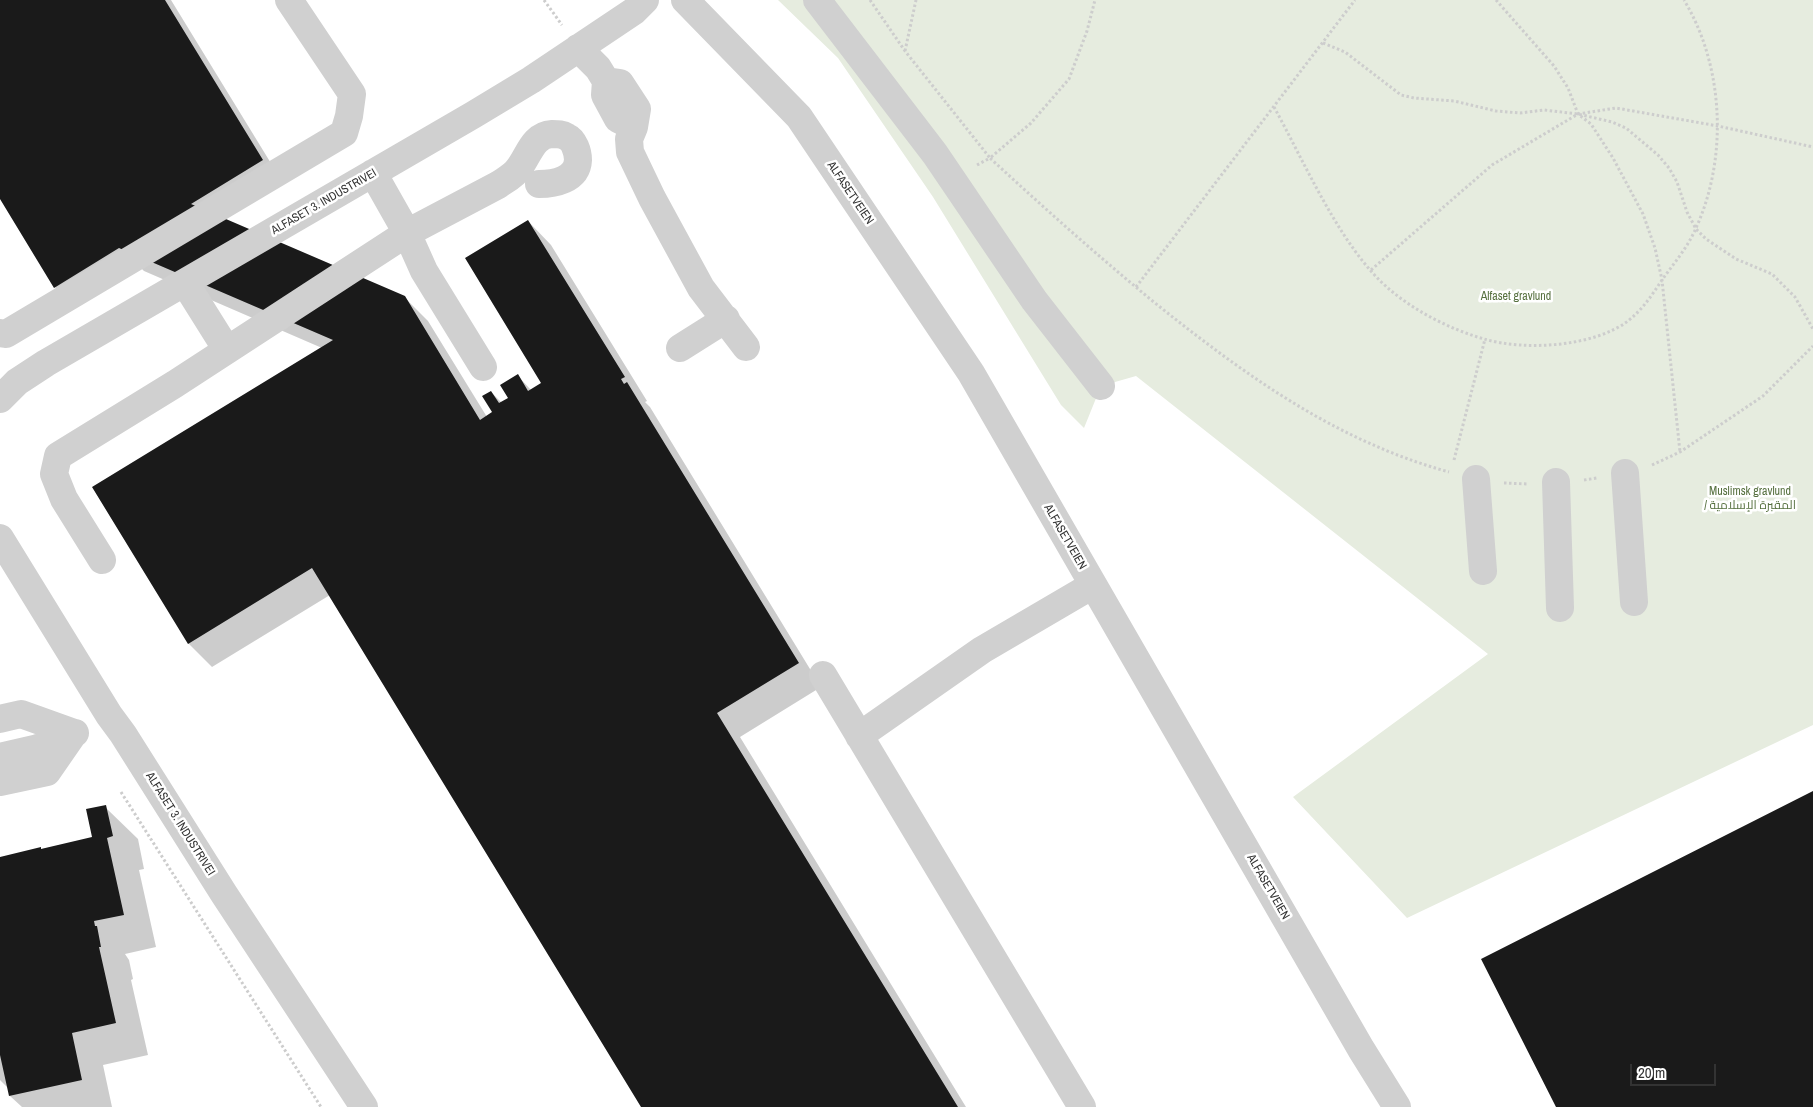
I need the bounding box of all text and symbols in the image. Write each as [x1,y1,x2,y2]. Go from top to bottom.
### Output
street label: ALFASETVEIEN [824,159,876,227]
street label: ALFASET 3. INDUSTRIVEI [269,166,379,238]
park label: Alfaset gravlund [1481,290,1551,304]
park label: Muslimsk gravlund / المقبرة الإسلامية [1704,485,1796,513]
street label: ALFASETVEIEN [1041,502,1089,572]
street label: ALFASET 3. INDUSTRIVEI [142,770,218,878]
street label: ALFASETVEIEN [1244,852,1292,922]
scale bar [1633,1054,1719,1086]
text: 20 m [1638,1062,1665,1083]

